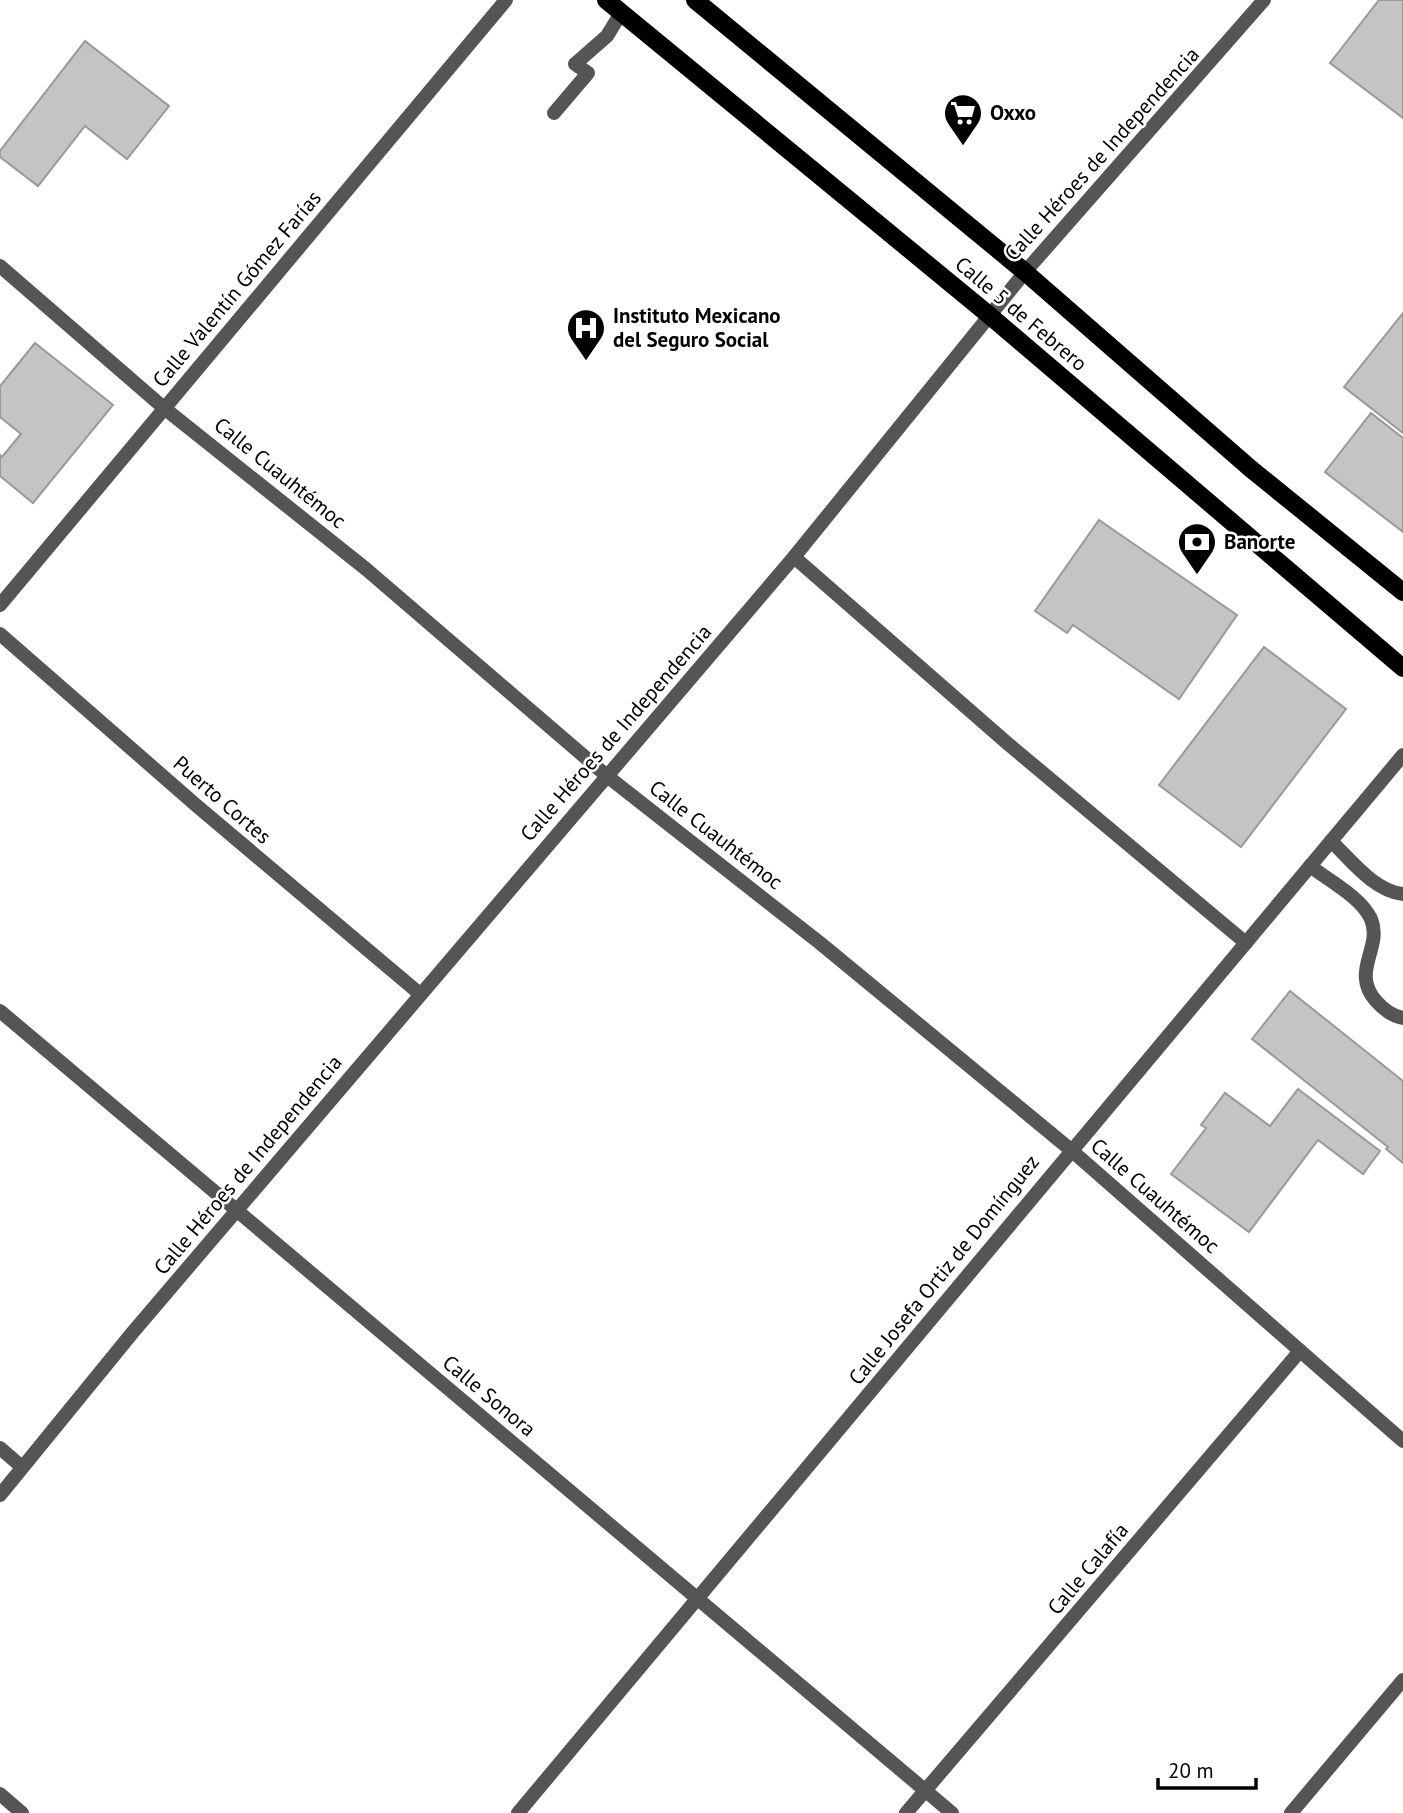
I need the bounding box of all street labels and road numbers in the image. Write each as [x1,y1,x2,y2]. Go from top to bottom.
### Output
street label: Calle Héroes de Independencia [998,41,1205,266]
street label: Calle Valentín Gómez Farías [146,185,327,393]
street label: Calle 5 de Febrero [950,250,1093,377]
street label: Calle Cuauhtémoc [209,411,352,534]
street label: Calle Héroes de Independencia [514,619,717,847]
street label: Puerto Cortes [168,750,277,850]
street label: Calle Cuauhtémoc [644,774,788,895]
street label: Calle Héroes de Independencia [148,1049,347,1280]
street label: Calle Cuauhtémoc [1085,1132,1225,1259]
street label: Calle Josefa Ortiz de Domínguez [842,1149,1045,1390]
street label: Calle Sonora [437,1349,541,1442]
street label: Calle Calafía [1041,1517,1134,1620]

